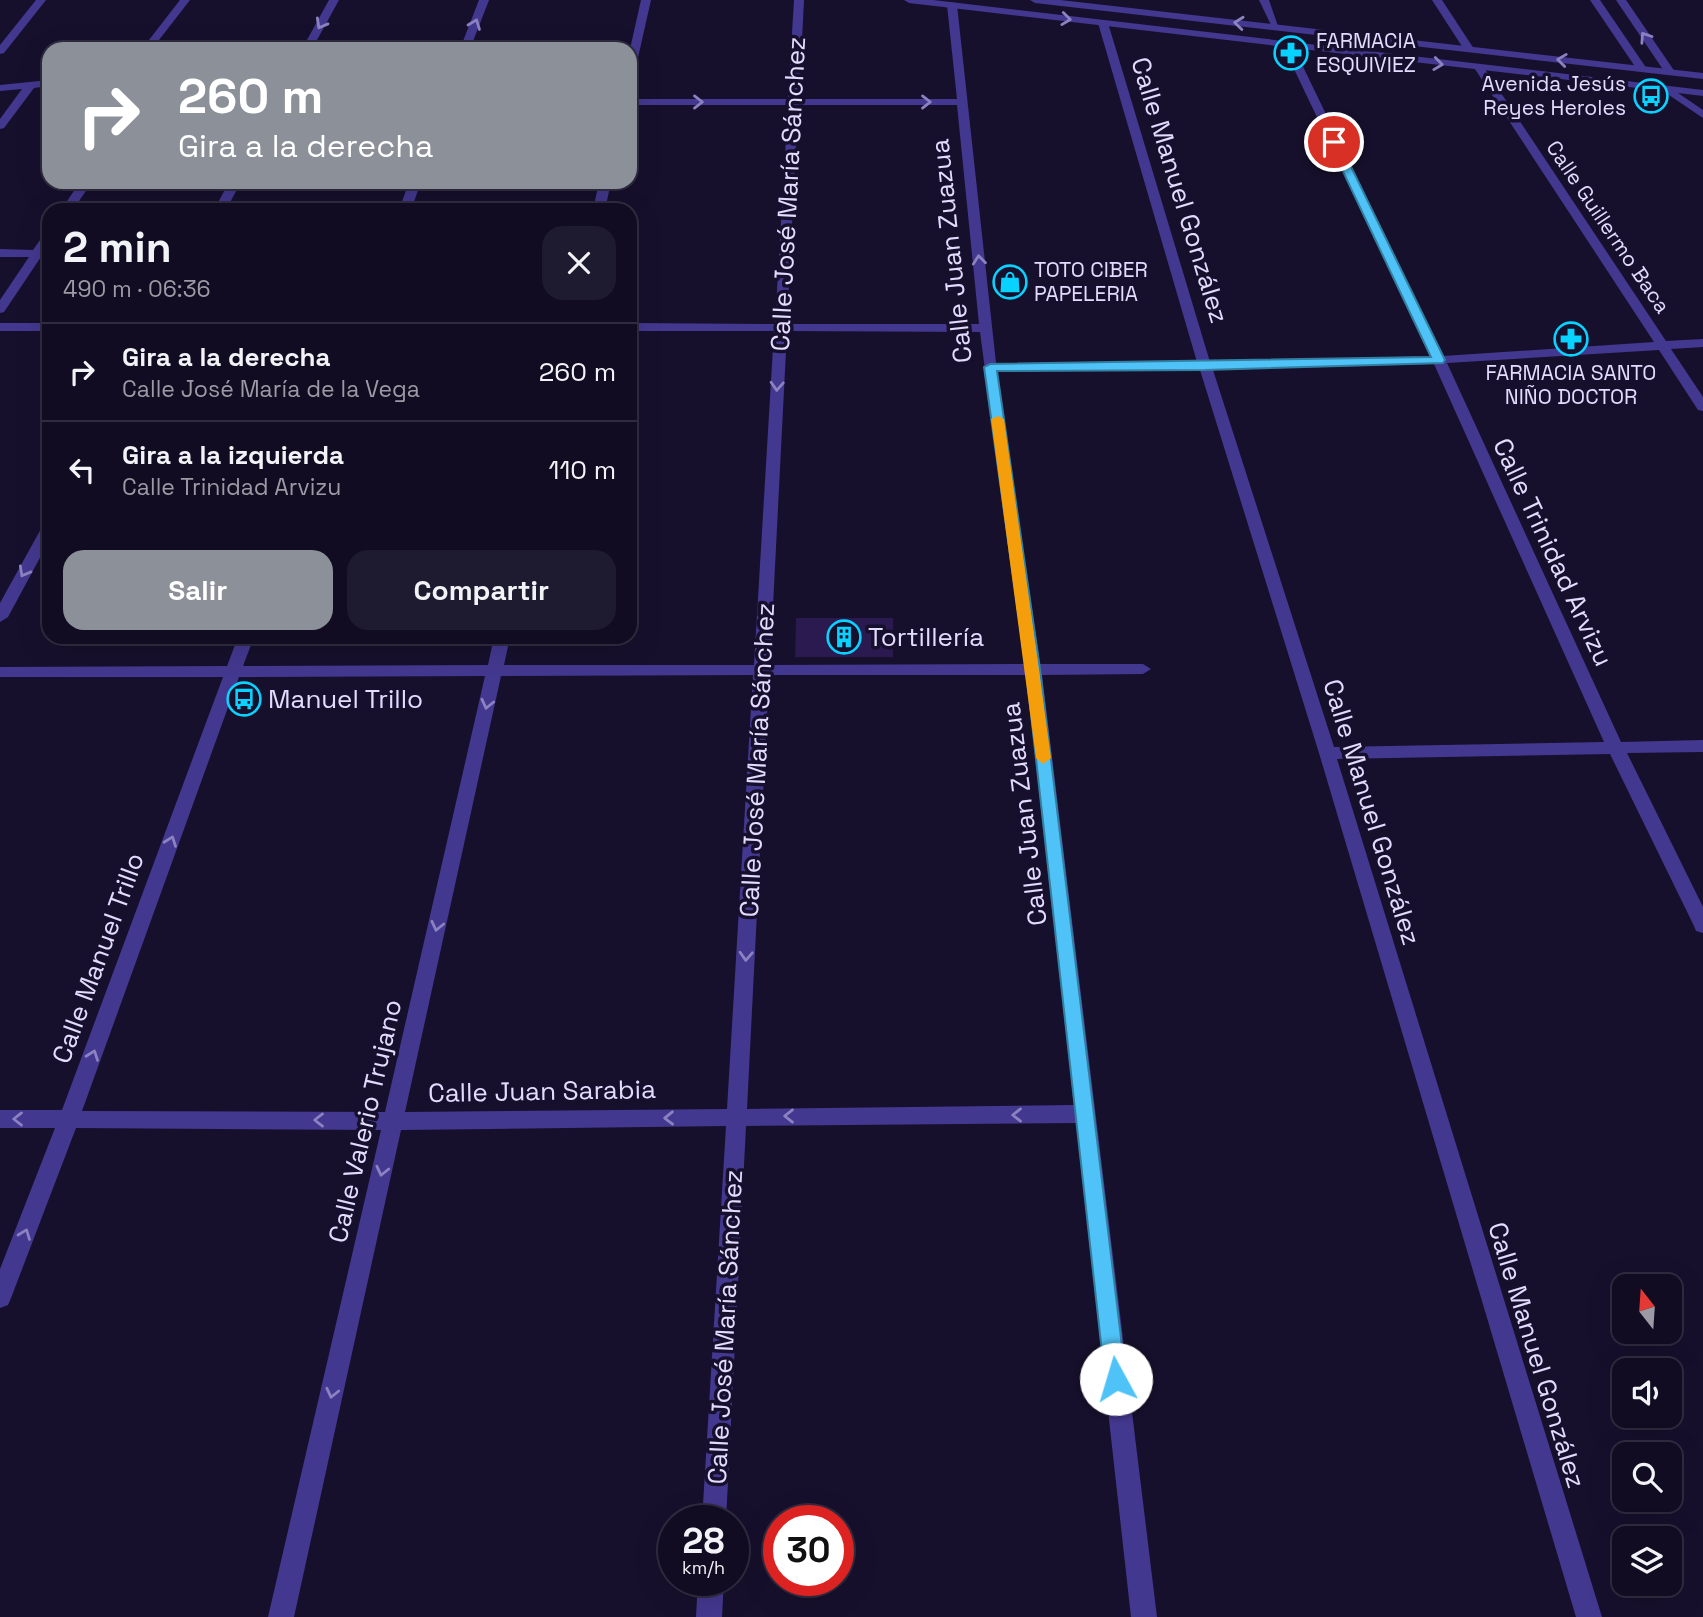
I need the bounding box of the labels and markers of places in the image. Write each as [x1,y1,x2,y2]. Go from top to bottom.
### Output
place label: FARMACIA ESQUIVIEZ [1316,27,1416,78]
pharmacy icon: FARMACIA ESQUIVIEZ [1272,34,1310,72]
place label: Avenida Jesús Reyes Heroles [1481,70,1626,121]
bus stop icon: Avenida Jesús Reyes Heroles [1632,77,1670,115]
pin [1304,112,1364,172]
place label: TOTO CIBER PAPELERIA [1034,256,1148,307]
shop icon: TOTO CIBER PAPELERIA [991,263,1029,301]
pharmacy icon: FARMACIA SANTO NIÑO DOCTOR [1552,320,1590,358]
place label: FARMACIA SANTO NIÑO DOCTOR [1486,359,1656,410]
building icon: Tortillería [825,618,863,656]
place label: Tortillería [868,620,984,654]
bus stop icon: Manuel Trillo [225,680,263,718]
place label: Manuel Trillo [268,682,423,716]

